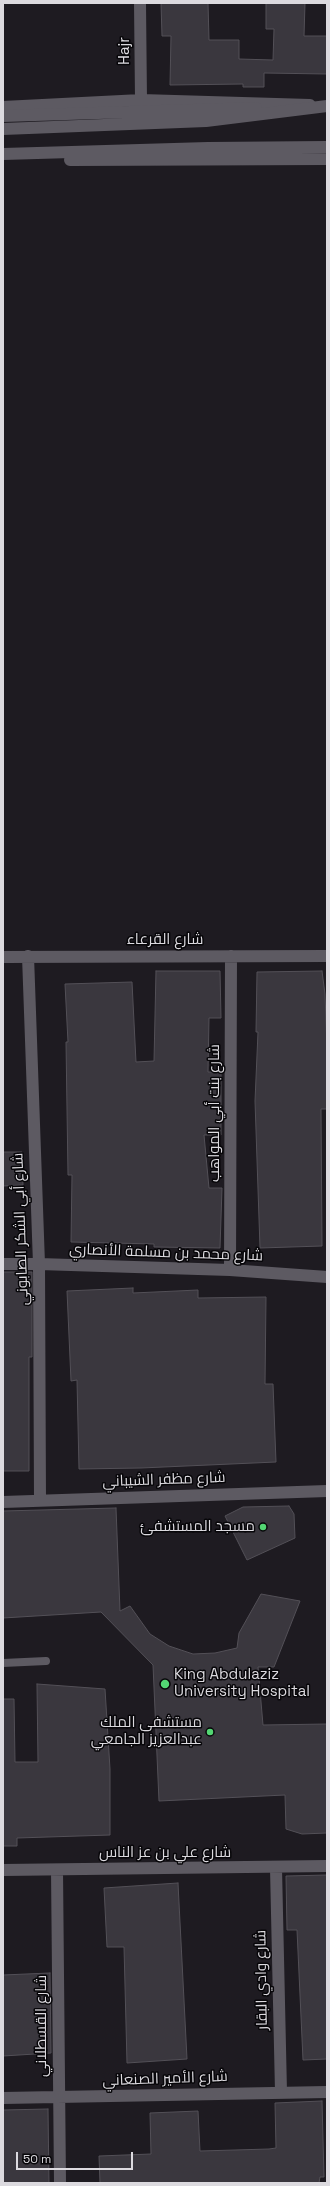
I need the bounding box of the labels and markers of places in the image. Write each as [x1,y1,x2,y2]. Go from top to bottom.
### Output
place label: مسجد المستشفئ [140,1518,255,1536]
marker: مسجد المستشفئ [258,1522,268,1532]
place label: King Abdulaziz University Hospital [174,1666,310,1701]
marker: King Abdulaziz University Hospital [159,1678,171,1690]
place label: مستشفى الملك عبدالعزيز الجامعي [91,1714,202,1749]
marker: مستشفى الملك عبدالعزيز الجامعي [205,1727,215,1737]

